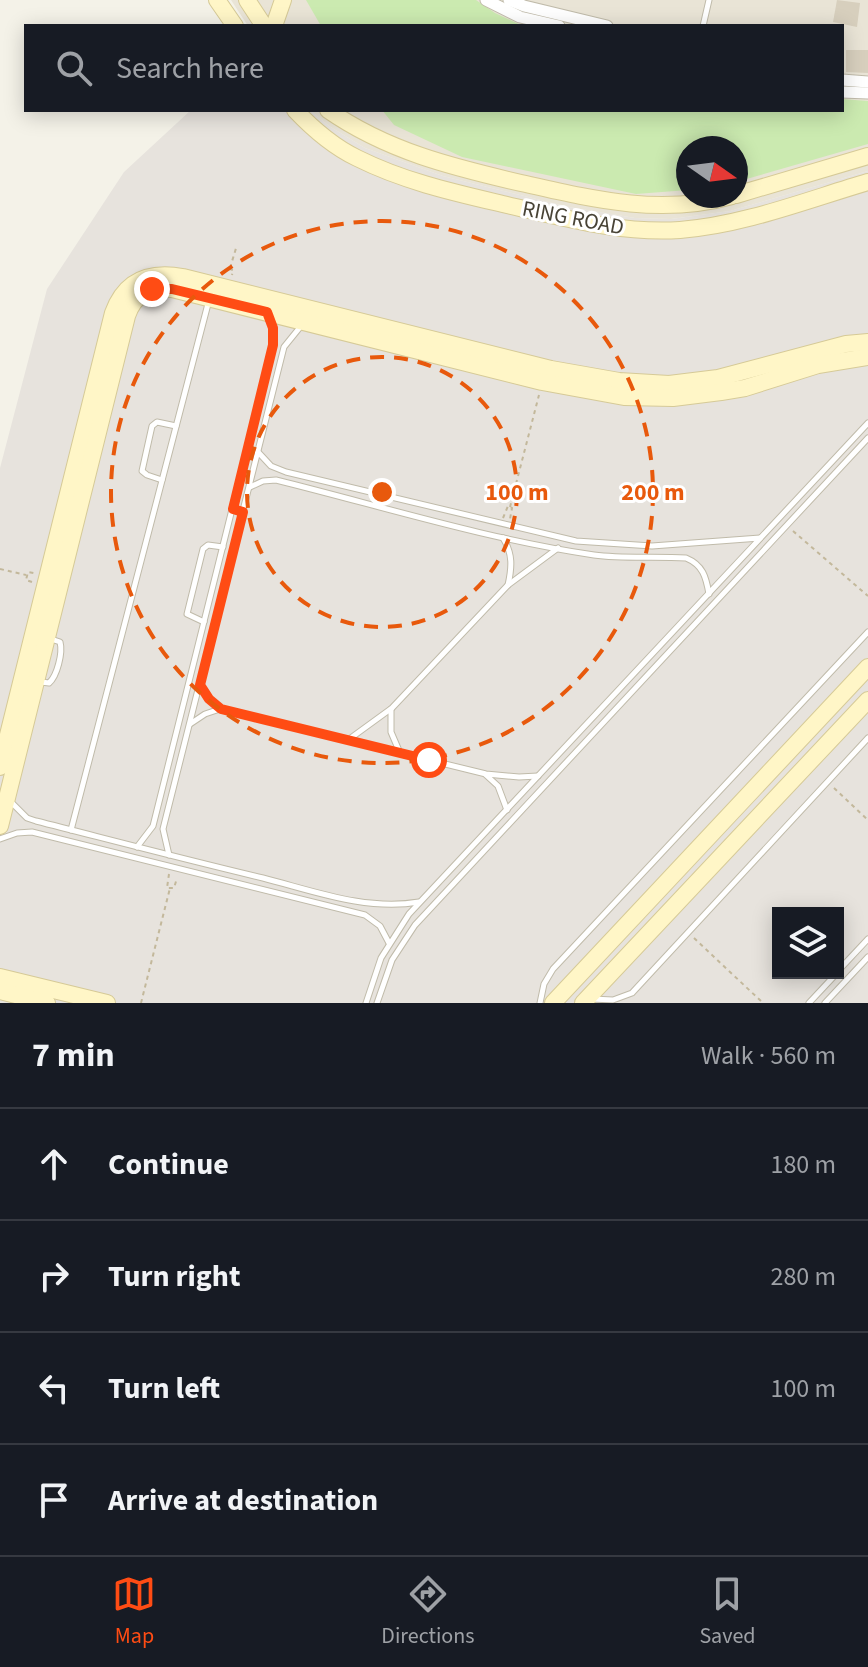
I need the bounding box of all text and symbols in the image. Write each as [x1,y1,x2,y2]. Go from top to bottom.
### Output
search box [24,24,844,112]
icon: search [52,46,96,90]
text: Search here [116,47,264,90]
north arrow [676,136,748,208]
street label: RING ROAD [519,192,627,244]
route end [134,271,170,307]
text: 100 m [485,475,549,510]
text: 200 m [621,475,685,510]
centre of rings [368,478,396,506]
route start [411,742,447,778]
map controls [772,907,844,979]
button: layers [772,907,844,979]
text: 7 min [32,1031,115,1080]
text: Walk · 560 m [701,1037,836,1074]
icon: ahead [32,1142,76,1186]
text: Continue [108,1143,229,1186]
text: 180 m [770,1146,836,1183]
icon: right [32,1254,76,1298]
text: Turn right [108,1255,240,1298]
text: 280 m [770,1258,836,1295]
icon: left [32,1366,76,1410]
text: Turn left [108,1367,220,1410]
text: 100 m [770,1370,836,1407]
icon: arrive [32,1478,76,1522]
text: Arrive at destination [108,1479,378,1522]
tab: Map [112,1572,156,1652]
tab: Directions [381,1572,474,1652]
tab: Saved [699,1572,756,1652]

